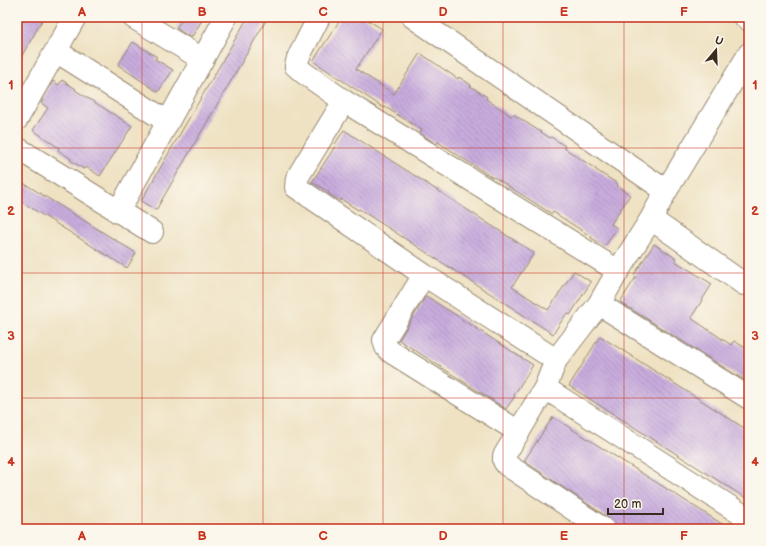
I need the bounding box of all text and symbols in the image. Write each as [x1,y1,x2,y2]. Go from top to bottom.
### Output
text: A [77,4,86,20]
text: B [197,4,207,20]
text: C [318,4,328,20]
text: D [438,4,448,20]
text: E [560,4,569,20]
text: F [680,4,688,20]
north arrow [696,30,736,70]
text: U [713,34,725,48]
text: 1 [8,77,14,93]
text: 1 [752,77,758,93]
text: 2 [7,203,15,219]
text: 2 [751,203,759,219]
text: 3 [7,328,15,344]
text: 3 [751,328,759,344]
text: 4 [7,454,15,470]
text: 4 [751,454,759,470]
scale bar [608,490,663,516]
text: 20 m [614,497,641,512]
text: A [77,528,86,544]
text: B [197,528,207,544]
text: C [318,528,328,544]
text: D [438,528,448,544]
text: E [560,528,569,544]
text: F [680,528,688,544]

